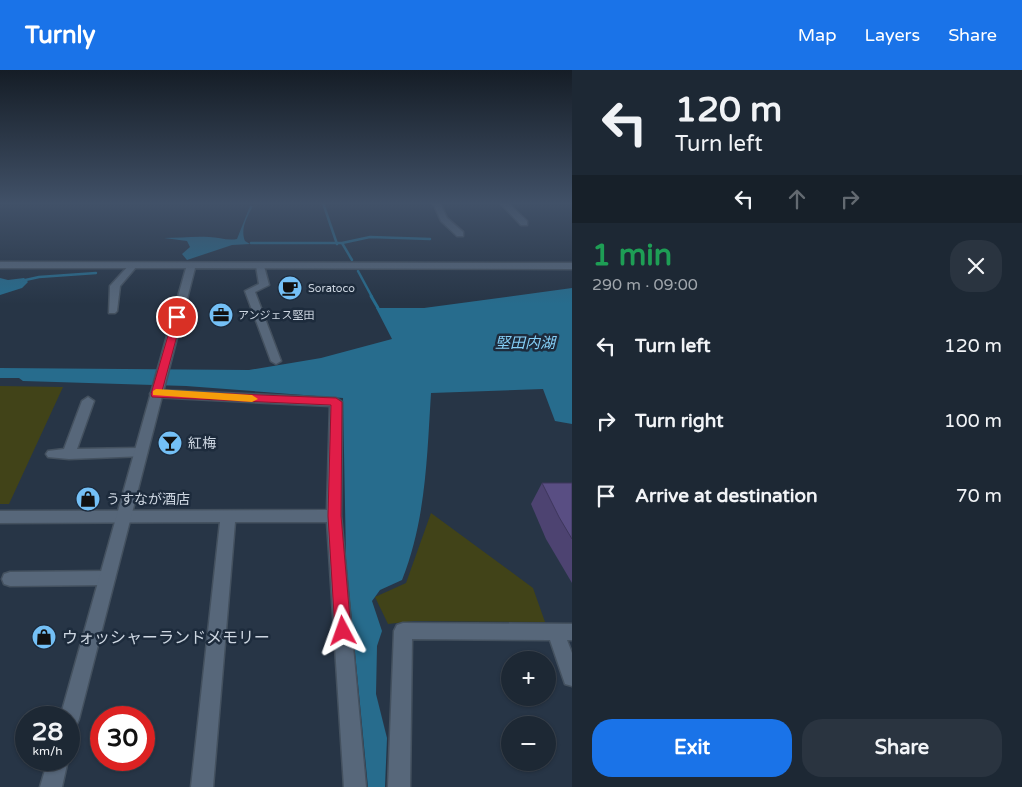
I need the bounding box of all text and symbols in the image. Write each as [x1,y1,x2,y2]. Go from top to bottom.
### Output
text: Turnly [25,21,95,50]
text: Map [798,24,837,46]
text: Layers [865,24,920,46]
text: Share [948,24,997,46]
text: 120 m [675,89,782,131]
icon: left [592,90,657,155]
text: Turn left [675,131,763,157]
icon: left [730,185,758,213]
icon: ahead [783,185,811,213]
icon: right [836,185,864,213]
text: 1 min [592,237,672,274]
button: close [950,240,1002,292]
cafe icon: Soratoco [277,275,303,301]
text: 290 m · 09:00 [592,275,698,295]
place label: Soratoco [308,282,355,295]
pin [156,296,198,338]
office icon: アンジェス堅田 [208,302,234,328]
icon: arrive [163,303,191,331]
place label: アンジェス堅田 [238,309,315,322]
icon: left [592,332,620,360]
water label: 堅田内湖 [495,334,557,352]
text: Turn left [635,335,711,357]
text: 120 m [944,335,1002,357]
icon: right [592,407,620,435]
text: Turn right [635,410,723,432]
text: 100 m [944,410,1002,432]
bar icon: 紅梅 [157,430,183,456]
place label: 紅梅 [188,435,216,452]
icon: arrive [592,482,620,510]
text: Arrive at destination [635,485,818,507]
text: 70 m [956,485,1002,507]
shop icon: うすなが酒店 [75,486,101,512]
place label: うすなが酒店 [106,491,190,508]
position arrow [316,604,368,656]
shop icon: ウォッシャーランドメモリー [31,624,57,650]
place label: ウォッシャーランドメモリー [62,628,270,648]
map controls [501,651,556,771]
button: + [501,651,556,706]
speed limit sign: 30 [90,706,155,771]
button: − [501,716,556,771]
text: 28 [32,717,63,747]
button: Exit [592,719,792,777]
button: Share [802,719,1002,777]
text: km/h [32,744,63,758]

